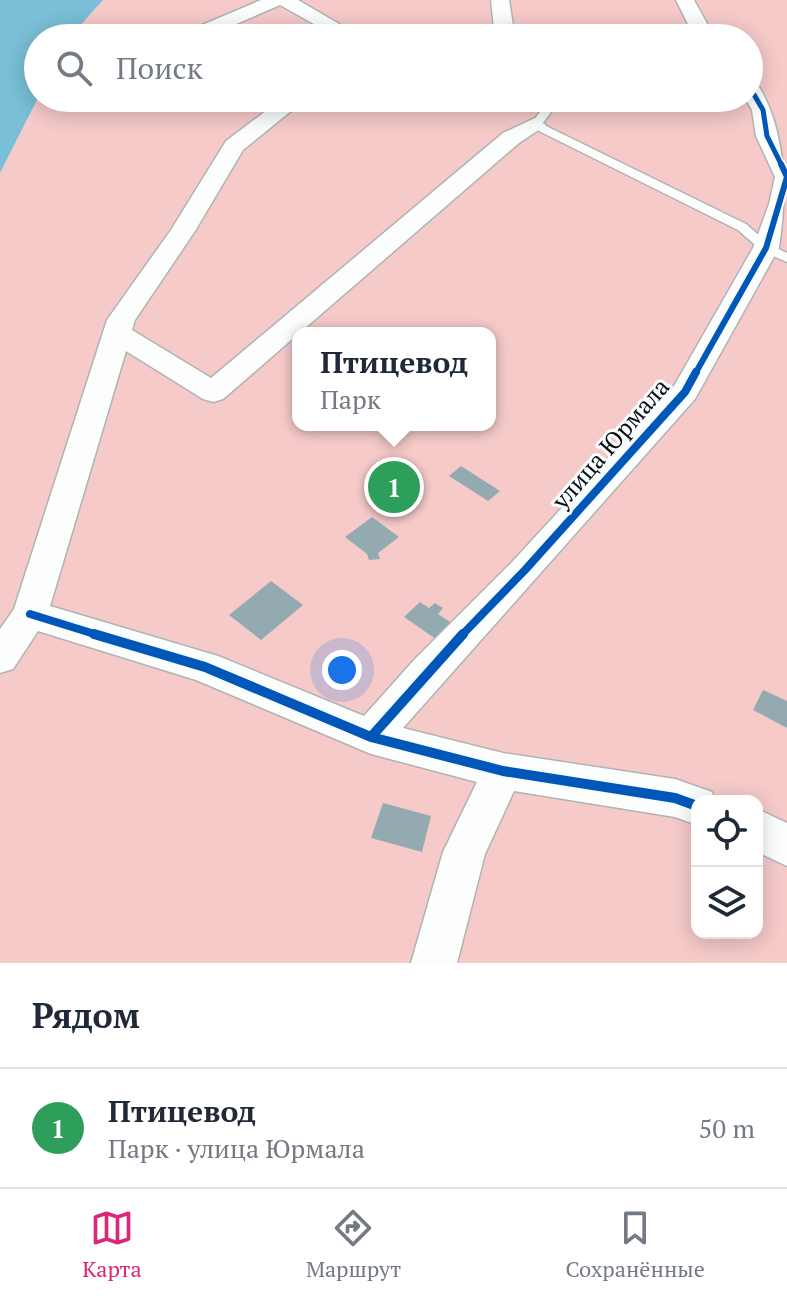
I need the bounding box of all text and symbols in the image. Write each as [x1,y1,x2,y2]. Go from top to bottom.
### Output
search box [24,24,763,112]
icon: search [52,46,96,90]
text: Поиск [116,48,203,88]
popup [292,327,496,431]
text: Птицевод [320,342,468,382]
street label: улица Юрмала [544,371,676,516]
text: Парк [320,382,381,416]
pin: 1 [368,457,420,517]
your location [322,650,362,690]
map controls [691,795,763,939]
button: locate [691,795,763,867]
button: layers [691,867,763,939]
text: Рядом [32,993,140,1038]
text: Птицевод [108,1091,256,1131]
text: 1 [51,1111,65,1145]
text: 50 m [699,1111,755,1145]
text: Парк · улица Юрмала [108,1131,365,1165]
tab: Карта [82,1206,142,1283]
tab: Маршрут [306,1206,401,1283]
tab: Сохранённые [565,1206,705,1283]

